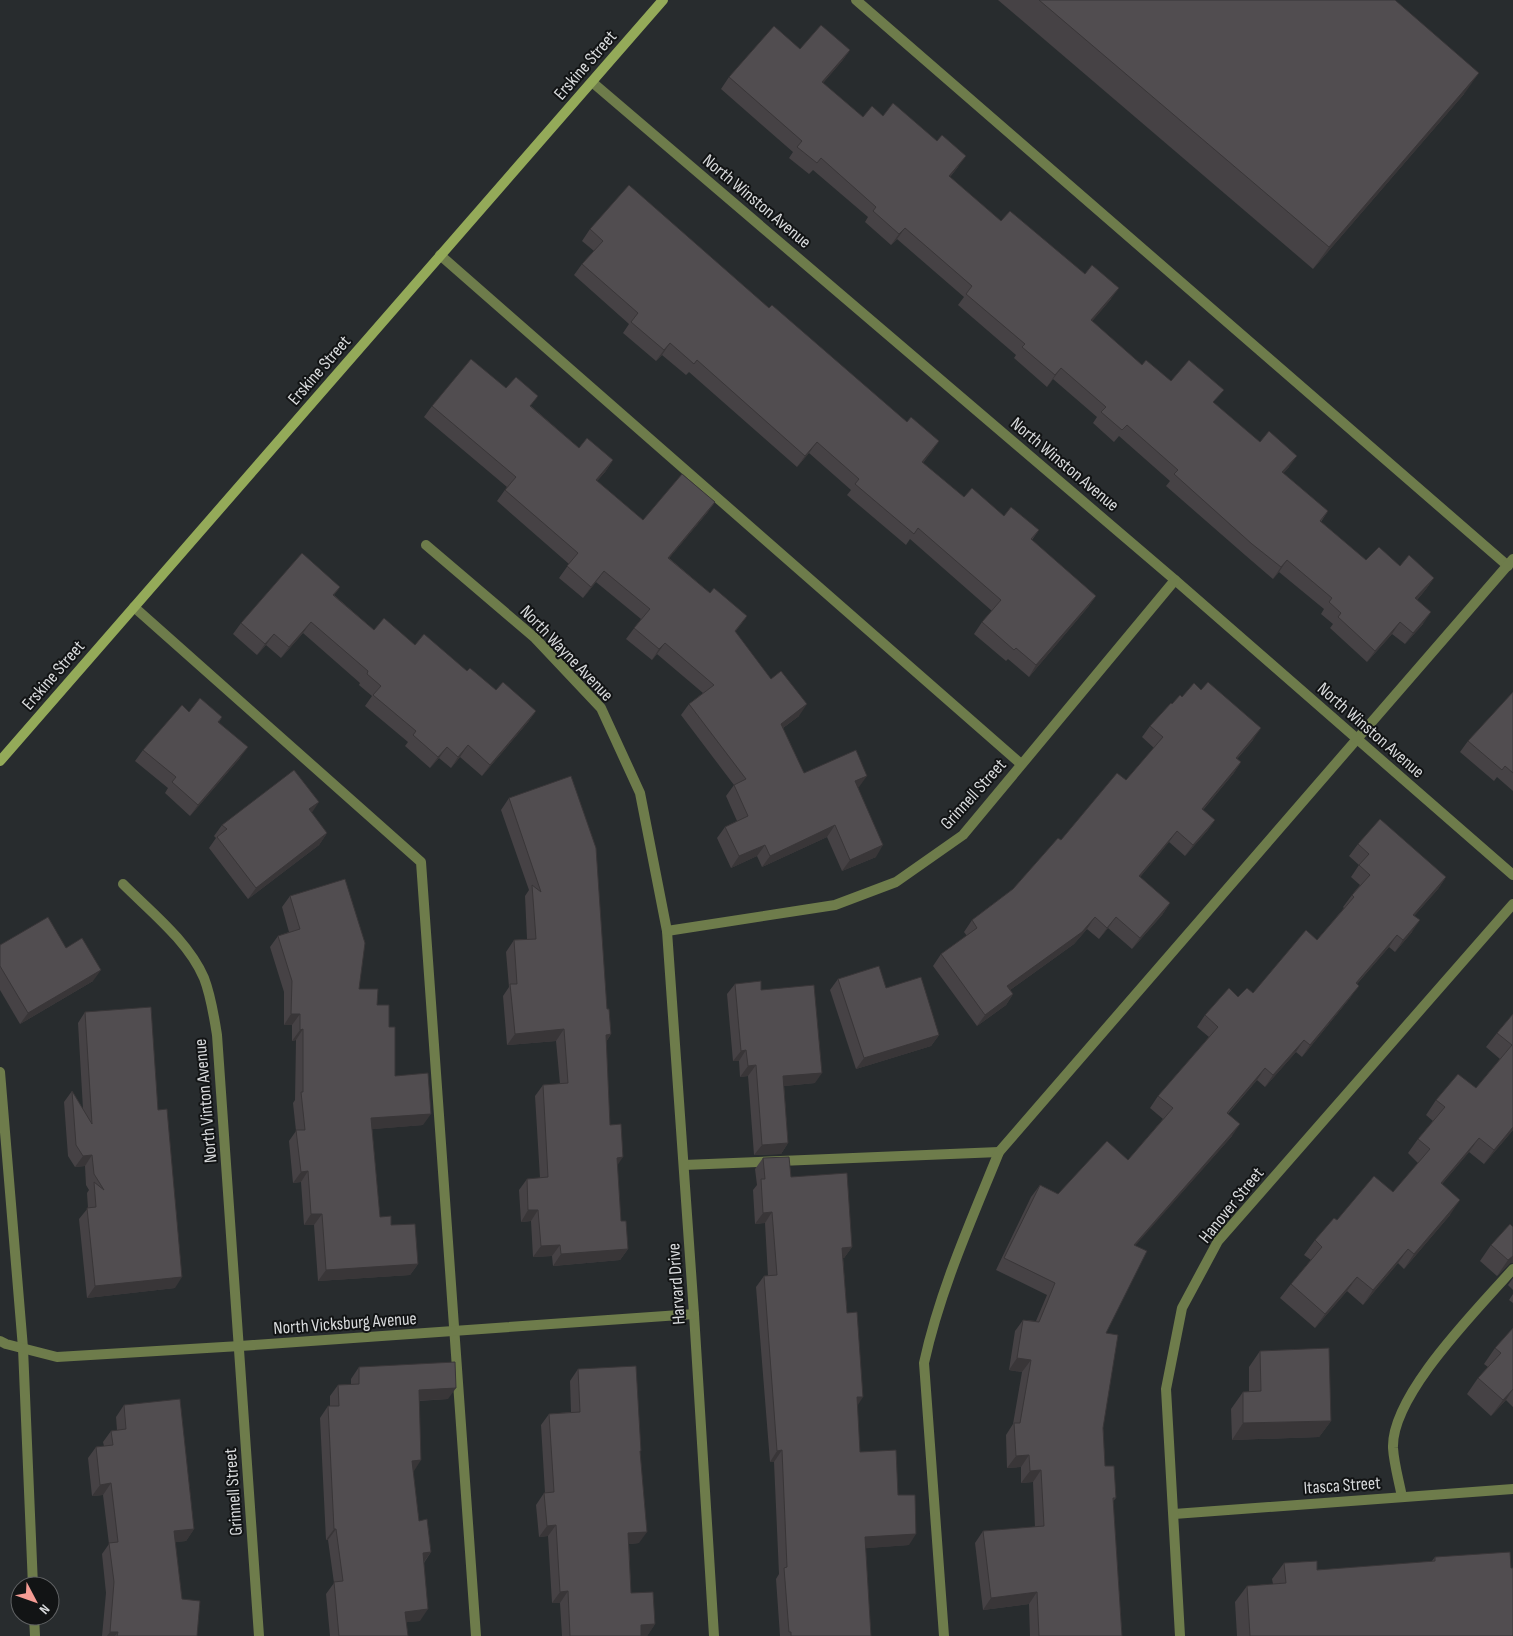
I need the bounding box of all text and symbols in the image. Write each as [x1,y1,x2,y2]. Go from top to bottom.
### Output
street label: Erskine Street [550,26,621,104]
street label: North Winston Avenue [698,150,815,253]
street label: Erskine Street [284,331,355,409]
street label: North Winston Avenue [1006,413,1123,516]
street label: North Wayne Avenue [516,601,618,706]
street label: Erskine Street [18,636,89,714]
street label: North Winston Avenue [1313,678,1428,782]
street label: Grinnell Street [936,754,1011,834]
street label: North Vinton Avenue [190,1038,221,1164]
street label: Hanover Street [1195,1163,1269,1247]
street label: Harvard Drive [663,1242,690,1325]
street label: North Vicksburg Avenue [273,1308,417,1339]
street label: Grinnell Street [220,1447,247,1536]
street label: Itasca Street [1303,1472,1382,1499]
north arrow [10,1576,60,1626]
text: N [36,1601,53,1618]

